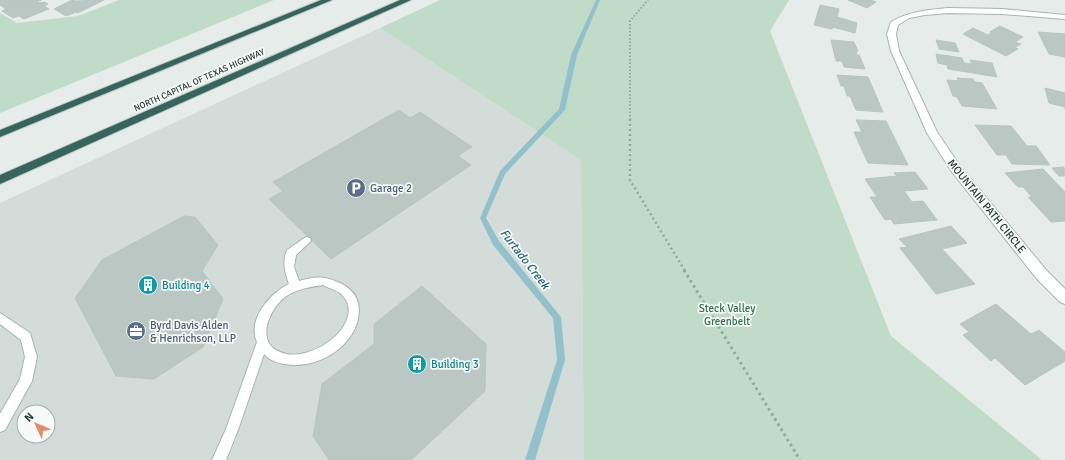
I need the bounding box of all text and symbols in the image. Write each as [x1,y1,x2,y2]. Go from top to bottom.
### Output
street label: NORTH CAPITAL OF TEXAS HIGHWAY [132,46,267,114]
street label: MOUNTAIN PATH CIRCLE [945,157,1029,256]
parking icon: Garage 2 [345,177,367,199]
place label: Garage 2 [370,182,412,195]
water label: Furtado Creek [496,226,553,293]
building icon: Building 4 [137,274,159,296]
place label: Building 4 [162,279,210,292]
park label: Steck Valley Greenbelt [699,302,756,328]
place label: Byrd Davis Alden & Henrichson, LLP [150,319,236,345]
office icon: Byrd Davis Alden & Henrichson, LLP [125,320,147,342]
building icon: Building 3 [406,353,428,375]
place label: Building 3 [431,358,479,371]
north arrow [16,404,56,444]
text: N [22,410,37,425]

